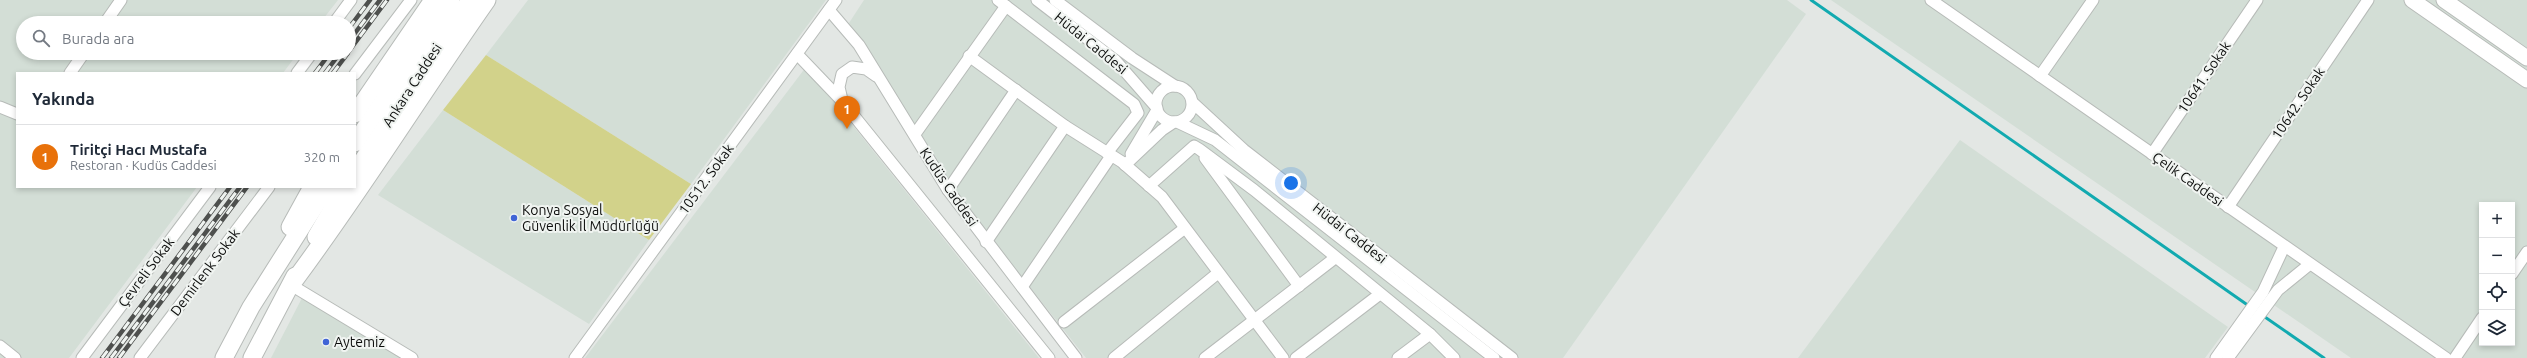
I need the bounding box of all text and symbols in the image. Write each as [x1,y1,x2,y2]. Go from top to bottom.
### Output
street label: Hüdai Caddesi [1051,9,1131,77]
search box [16,16,356,60]
icon: search [30,27,52,49]
text: Burada ara [62,30,134,47]
street label: 10641. Sokak [2174,38,2234,116]
street label: Ankara Caddesi [379,40,445,130]
street label: 10642. Sokak [2268,64,2328,142]
text: Yakında [32,89,95,108]
pin: 1 [834,96,860,129]
text: Tiritçi Hacı Mustafa [70,141,207,158]
street label: 10512. Sokak [675,141,737,217]
street label: Kudüs Caddesi [917,145,981,229]
street label: Çelik Caddesi [2149,149,2227,209]
text: 1 [41,150,49,164]
text: 320 m [304,150,340,164]
text: Restoran · Kudüs Caddesi [70,158,217,172]
your location [1281,173,1301,193]
street label: Hüdai Caddesi [1310,199,1390,267]
place label: Konya Sosyal Güvenlik İl Müdürlüğü [522,202,659,234]
map controls [2479,202,2515,346]
button: + [2479,202,2515,238]
marker: Konya Sosyal Güvenlik İl Müdürlüğü [509,213,519,223]
street label: Demirlenk Sokak [167,225,243,319]
street label: Çevreli Sokak [115,234,177,310]
button: − [2479,238,2515,274]
button: locate [2479,274,2515,310]
button: layers [2479,310,2515,346]
place label: Aytemiz [334,334,385,350]
marker: Aytemiz [321,337,331,347]

